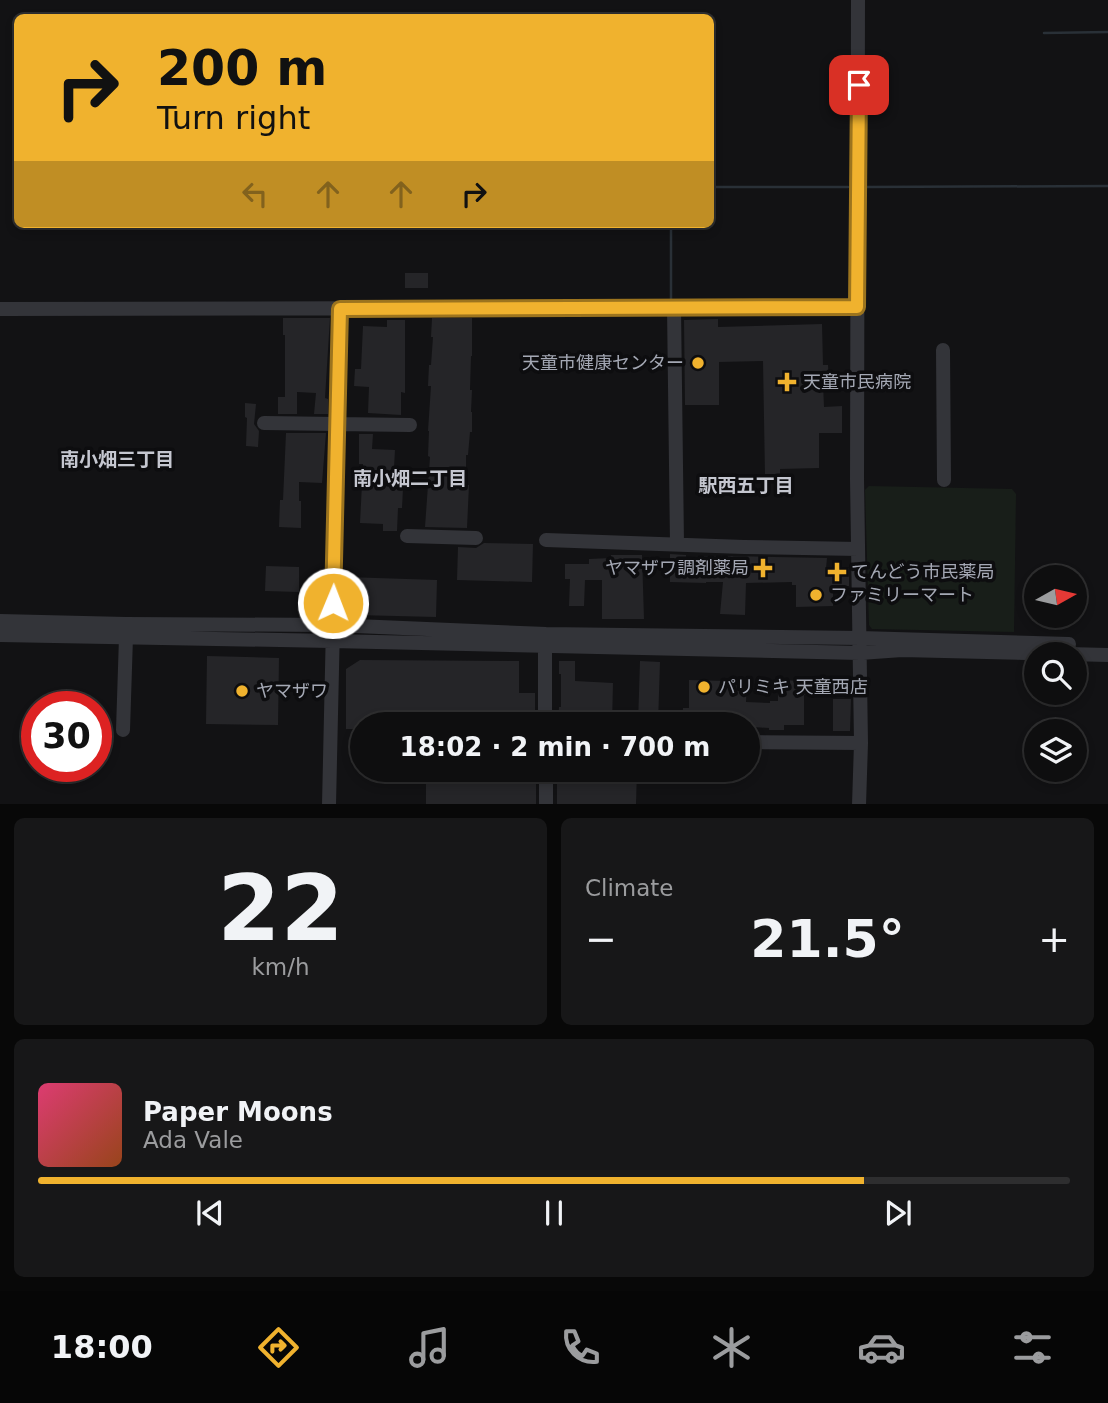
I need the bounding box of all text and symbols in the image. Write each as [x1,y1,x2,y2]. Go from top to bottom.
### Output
text: 200 m [157,40,327,97]
icon: right [42,42,133,133]
pin [829,55,889,115]
icon: arrive [840,66,878,104]
text: Turn right [157,99,310,137]
icon: left [236,175,274,213]
icon: ahead [309,175,347,213]
icon: ahead [382,175,420,213]
icon: right [455,175,493,213]
place label: 天童市健康センター [522,352,684,373]
marker: 天童市健康センター [690,355,706,371]
place label: 天童市民病院 [803,371,911,392]
marker: 天童市民病院 [777,372,797,392]
district label: 南小畑三丁目 [60,448,174,470]
district label: 南小畑二丁目 [353,467,467,489]
district label: 駅西五丁目 [698,474,794,496]
place label: ヤマザワ調剤薬局 [605,557,749,578]
marker: ヤマザワ調剤薬局 [755,560,771,576]
place label: てんどう市民薬局 [851,561,994,582]
marker: てんどう市民薬局 [829,564,845,580]
north arrow [1024,565,1087,628]
map controls [1024,565,1087,782]
position arrow [296,566,370,640]
place label: ファミリーマート [830,584,974,605]
marker: ファミリーマート [808,587,824,603]
button: search [1024,642,1087,705]
place label: パリミキ 天童西店 [718,676,868,697]
marker: パリミキ 天童西店 [696,679,712,695]
place label: ヤマザワ [256,680,328,701]
marker: ヤマザワ [234,683,250,699]
speed limit sign: 30 [21,691,112,782]
button: layers [1024,719,1087,782]
text: 18:02 · 2 min · 700 m [400,732,710,762]
text: 22 [217,856,344,961]
text: Climate [585,875,674,901]
text: 21.5° [750,909,905,969]
text: − [585,917,617,961]
text: + [1038,917,1070,961]
text: km/h [251,954,310,980]
text: Paper Moons [143,1097,333,1127]
text: Ada Vale [143,1127,243,1153]
icon: previous [191,1194,229,1232]
icon: pause [535,1194,573,1232]
icon: next [879,1194,917,1232]
icon: directions [254,1323,303,1372]
icon: music [405,1323,454,1372]
icon: phone [556,1323,605,1372]
icon: climate [707,1323,756,1372]
icon: car [857,1323,906,1372]
icon: filters [1008,1323,1057,1372]
text: 18:00 [51,1328,153,1366]

